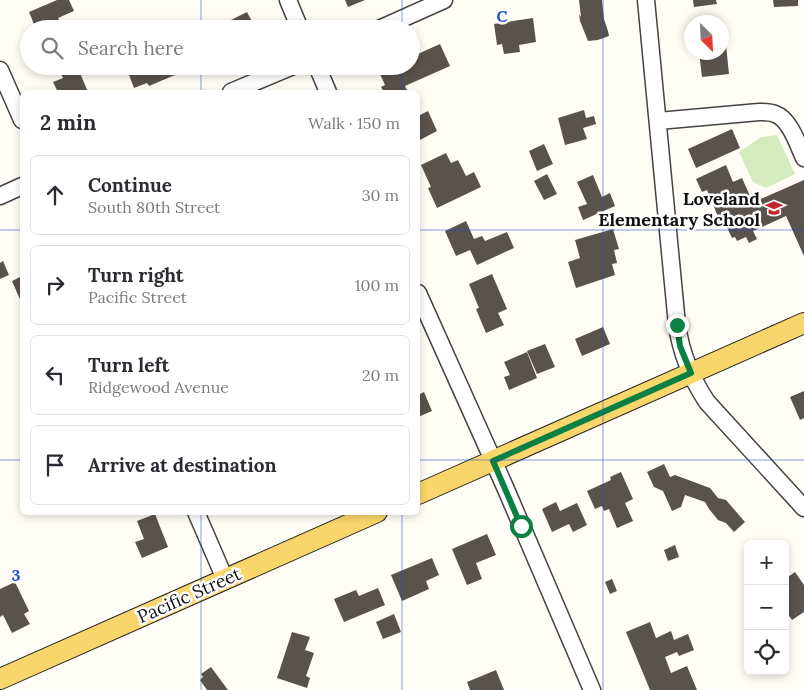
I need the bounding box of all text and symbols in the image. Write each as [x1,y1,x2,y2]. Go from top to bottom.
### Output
text: C [496,6,508,26]
north arrow [684,15,729,60]
search box [20,20,420,75]
icon: search [38,34,66,62]
text: Search here [78,36,184,60]
text: 2 min [40,109,96,136]
text: Walk · 150 m [308,113,400,133]
text: Continue [88,173,172,197]
icon: ahead [41,181,69,209]
text: 30 m [362,185,399,205]
place label: Loveland Elementary School [598,187,760,231]
text: South 80th Street [88,197,220,217]
school or university icon: Loveland Elementary School [764,198,784,218]
text: Turn right [88,263,184,287]
icon: right [41,271,69,299]
text: 100 m [355,275,399,295]
text: Pacific Street [88,287,187,307]
route end [666,314,689,337]
text: Turn left [88,353,169,377]
icon: left [41,361,69,389]
text: 20 m [362,365,399,385]
text: Ridgewood Avenue [88,377,229,397]
icon: arrive [41,451,69,479]
text: Arrive at destination [88,453,277,477]
route start [510,515,533,538]
map controls [744,540,789,675]
button: + [744,540,789,585]
street label: Pacific Street [133,562,245,628]
text: 3 [12,565,21,585]
button: − [744,585,789,630]
button: locate [744,630,789,675]

